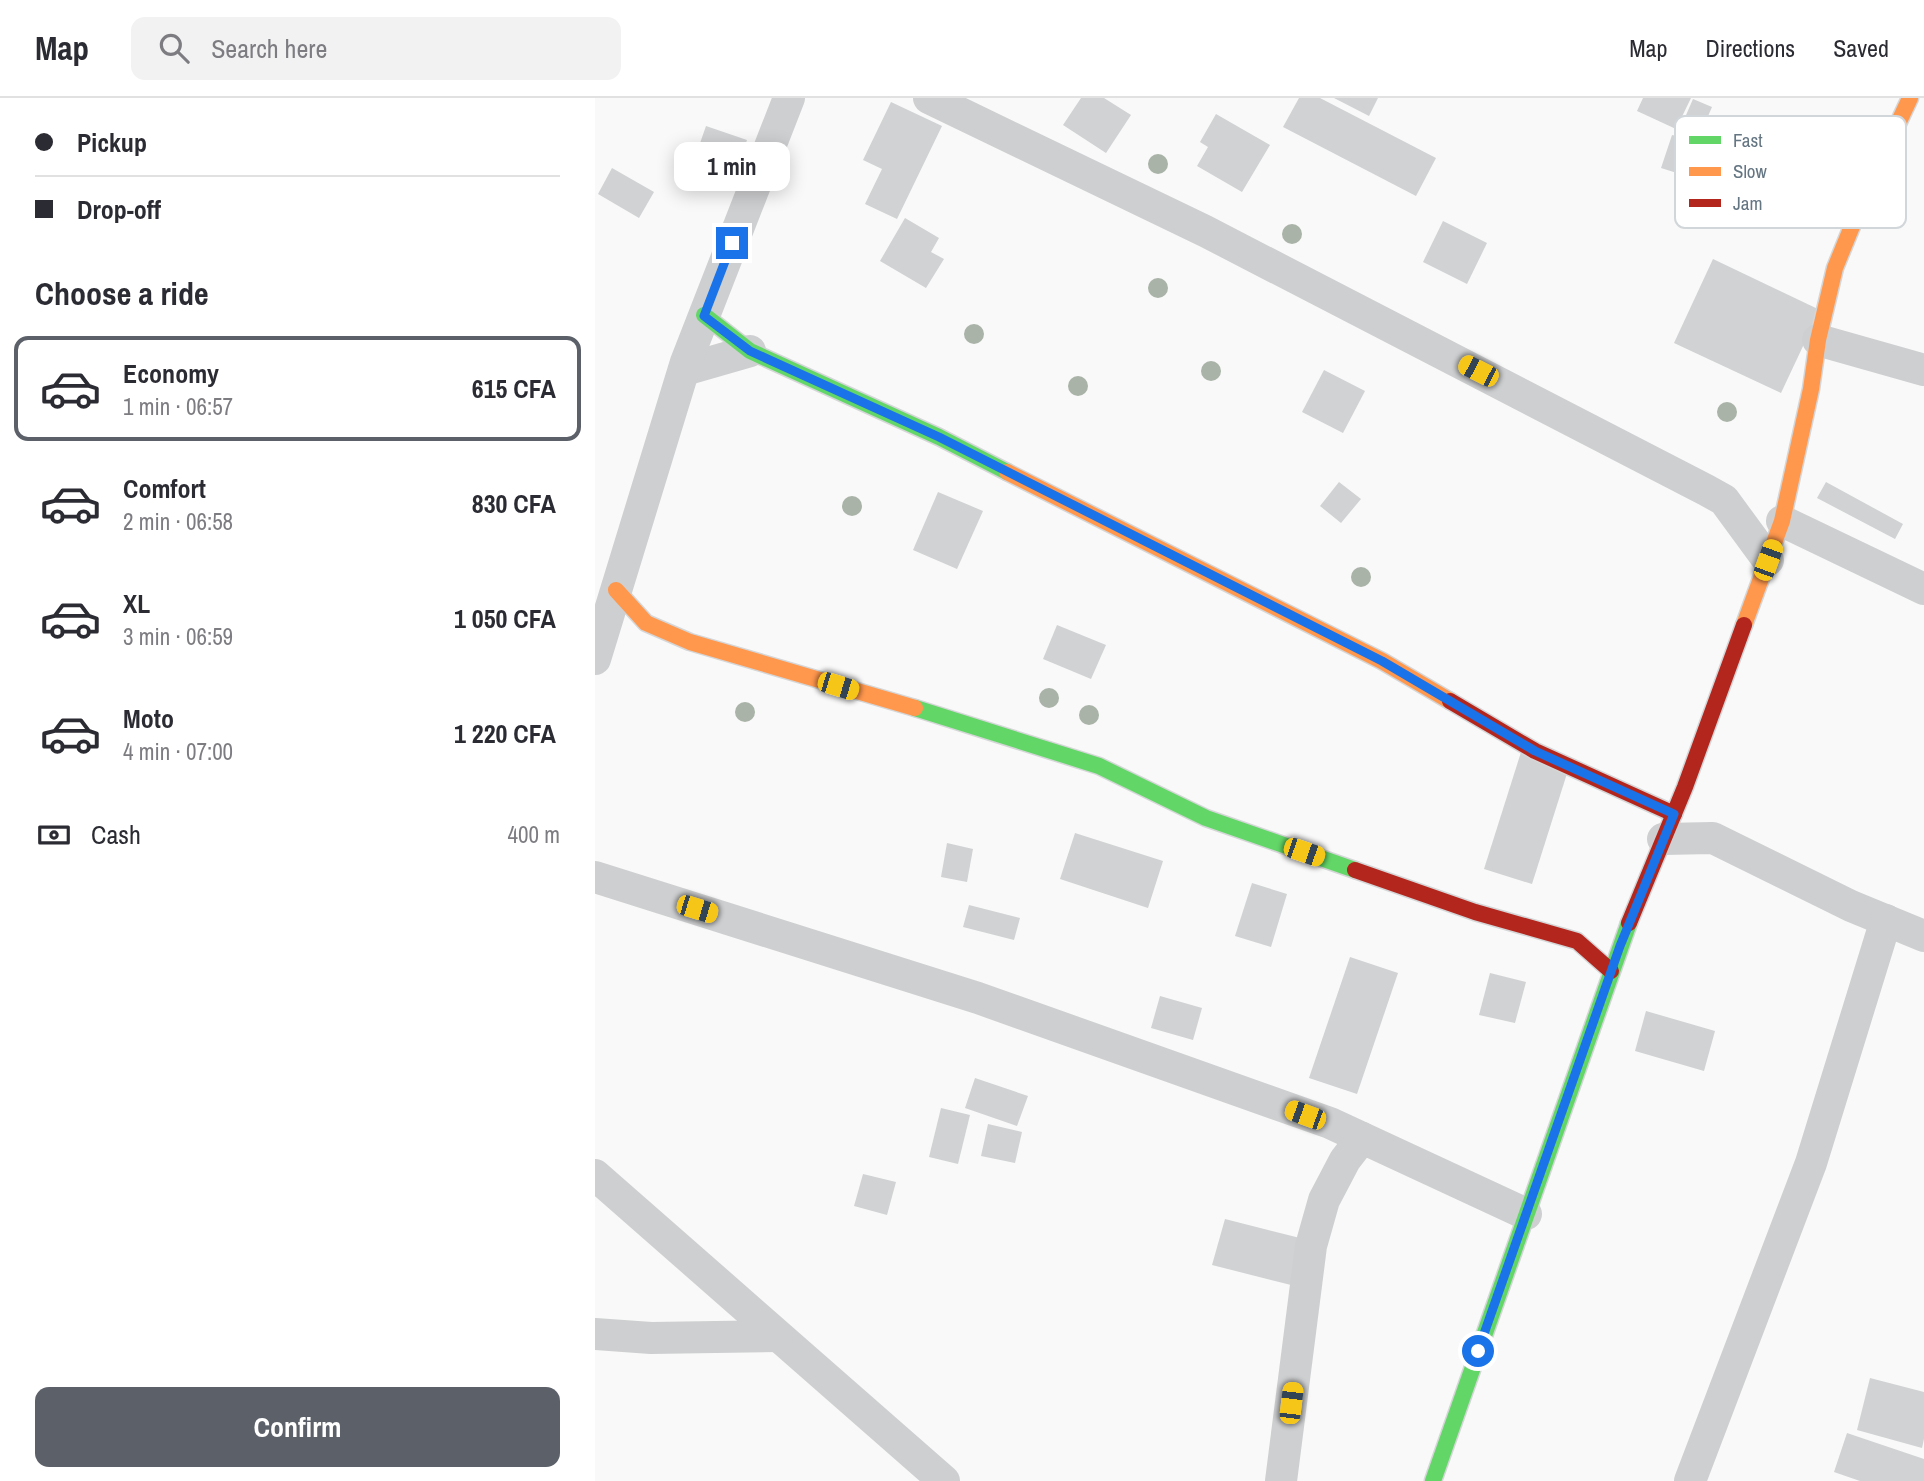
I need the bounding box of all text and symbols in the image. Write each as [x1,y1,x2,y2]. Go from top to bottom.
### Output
search box [131,17,621,80]
text: Map [35,26,89,70]
icon: search [155,29,193,67]
text: Search here [211,31,327,66]
text: Map [1629,32,1667,64]
text: Directions [1705,32,1795,64]
text: Saved [1833,32,1889,64]
legend [1675,116,1906,228]
text: Pickup [77,125,147,160]
text: Fast [1733,127,1763,153]
callout: 1 min [674,142,790,190]
text: 1 min [707,151,757,182]
text: Slow [1733,158,1768,184]
text: Jam [1733,190,1762,216]
text: Drop-off [77,192,161,227]
route end [716,227,748,259]
text: Choose a ride [35,272,209,315]
car [1455,352,1502,390]
text: Economy [123,356,219,391]
icon: car [39,357,102,420]
text: 615 CFA [472,371,556,406]
text: 1 min · 06:57 [123,391,233,422]
text: Comfort [123,471,206,506]
icon: car [39,472,102,535]
text: 830 CFA [472,486,556,521]
text: 2 min · 06:58 [123,506,233,537]
car [1751,537,1786,583]
text: XL [123,586,150,621]
icon: car [39,587,102,650]
text: 1 050 CFA [454,601,556,636]
text: 3 min · 06:59 [123,621,233,652]
car [815,670,862,702]
text: Moto [123,701,174,736]
icon: car [39,702,102,765]
text: 1 220 CFA [454,716,556,751]
text: 4 min · 07:00 [123,736,233,767]
icon: cash [35,816,73,854]
text: Cash [91,817,141,852]
text: 400 m [508,819,560,850]
car [1281,835,1328,869]
car [674,893,721,925]
car [1282,1098,1329,1132]
route start [1462,1335,1494,1367]
car [1279,1381,1304,1425]
button: Confirm [35,1387,560,1467]

